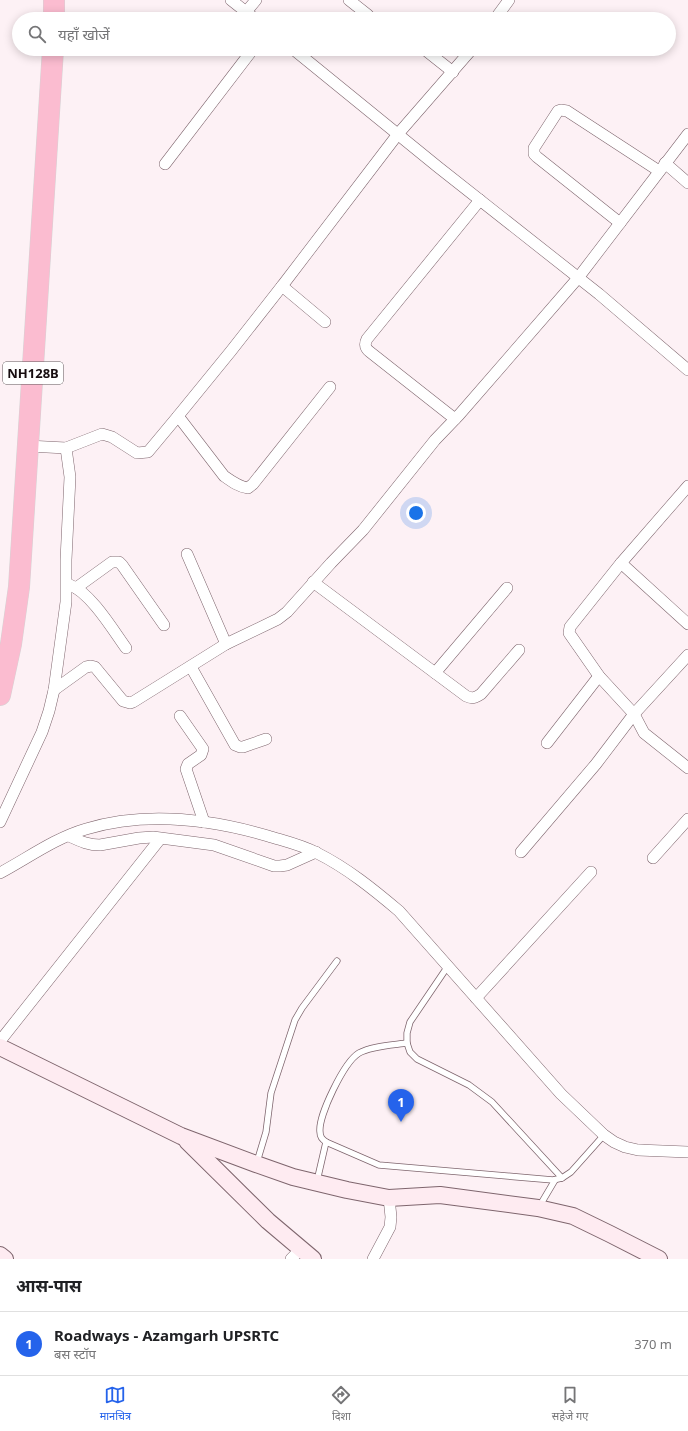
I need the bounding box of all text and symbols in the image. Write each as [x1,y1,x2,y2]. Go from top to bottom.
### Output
search box [12,12,676,56]
icon: search [26,23,48,45]
text: यहाँ खोजें [58,24,110,44]
road number: NH128B [3,362,63,384]
your location [406,503,426,523]
pin: 1 [388,1089,414,1122]
text: आस-पास [16,1274,81,1297]
text: Roadways - Azamgarh UPSRTC [54,1325,279,1345]
text: 1 [25,1335,33,1353]
text: 370 m [634,1335,672,1353]
text: बस स्टॉप [54,1345,96,1363]
tab: मानचित्र [100,1384,131,1423]
tab: दिशा [330,1384,352,1423]
tab: सहेजे गए [552,1384,588,1423]

